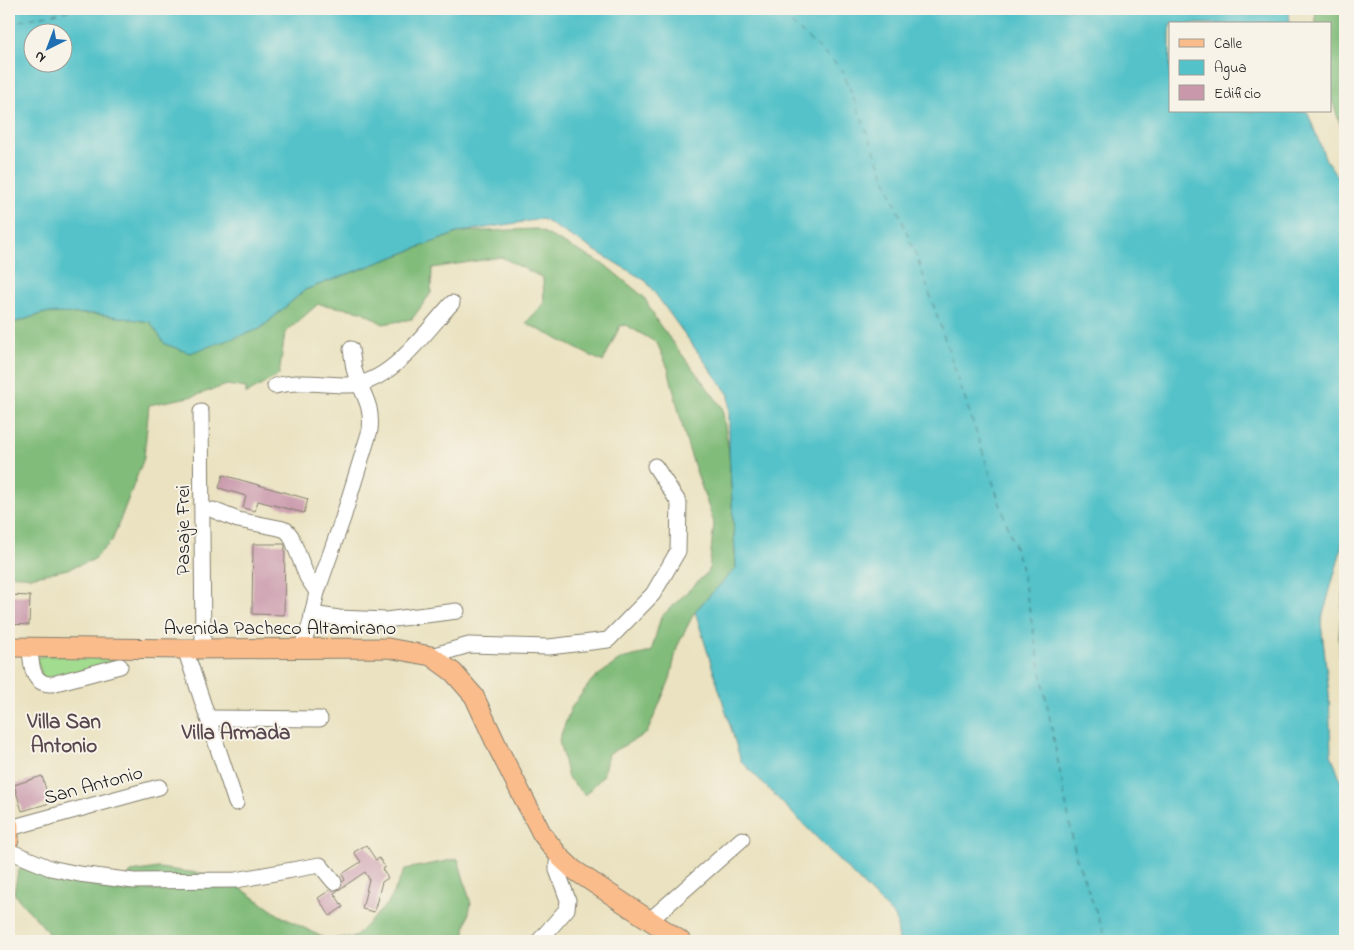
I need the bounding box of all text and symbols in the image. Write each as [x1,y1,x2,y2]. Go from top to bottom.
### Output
north arrow [22,22,72,72]
legend [1169,22,1332,112]
text: Calle [1214,33,1242,55]
text: N [30,46,51,68]
text: Agua [1214,57,1247,80]
text: Edificio [1214,83,1261,105]
street label: Pasaje Frei [170,485,199,575]
street label: Avenida Pacheco Altamirano [164,615,396,644]
district label: Villa San Antonio [26,708,101,762]
district label: Villa Armada [181,719,290,749]
street label: San Antonio [41,759,147,814]

